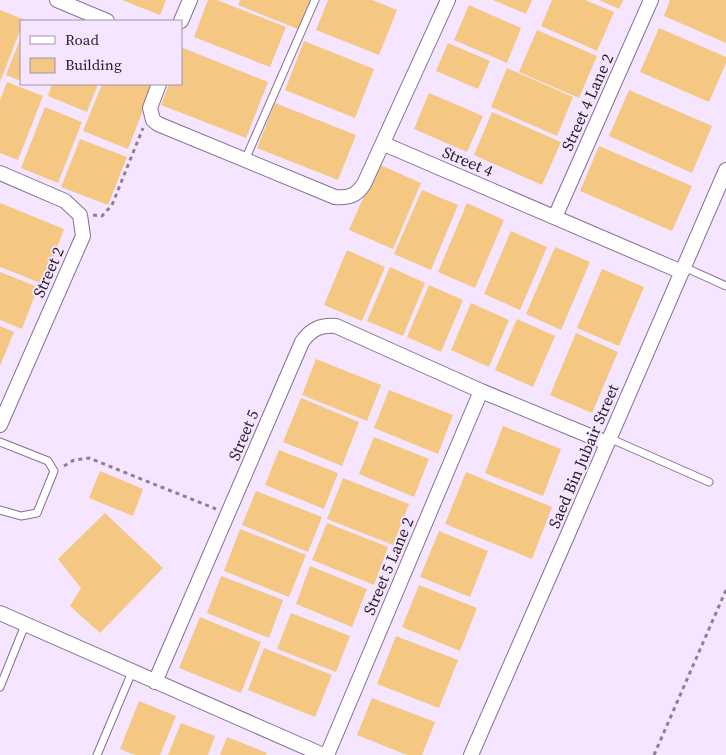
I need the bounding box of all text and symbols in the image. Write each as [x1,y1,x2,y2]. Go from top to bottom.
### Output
legend [20,20,182,85]
text: Road [65,29,99,50]
street label: Street 4 Lane 2 [556,50,618,154]
text: Building [65,54,122,75]
street label: Street 4 [439,141,497,181]
street label: Street 2 [27,243,69,301]
street label: Saed Bin Jubair Street [543,380,624,531]
street label: Street 5 [223,406,263,464]
street label: Street 5 Lane 2 [358,514,418,618]

